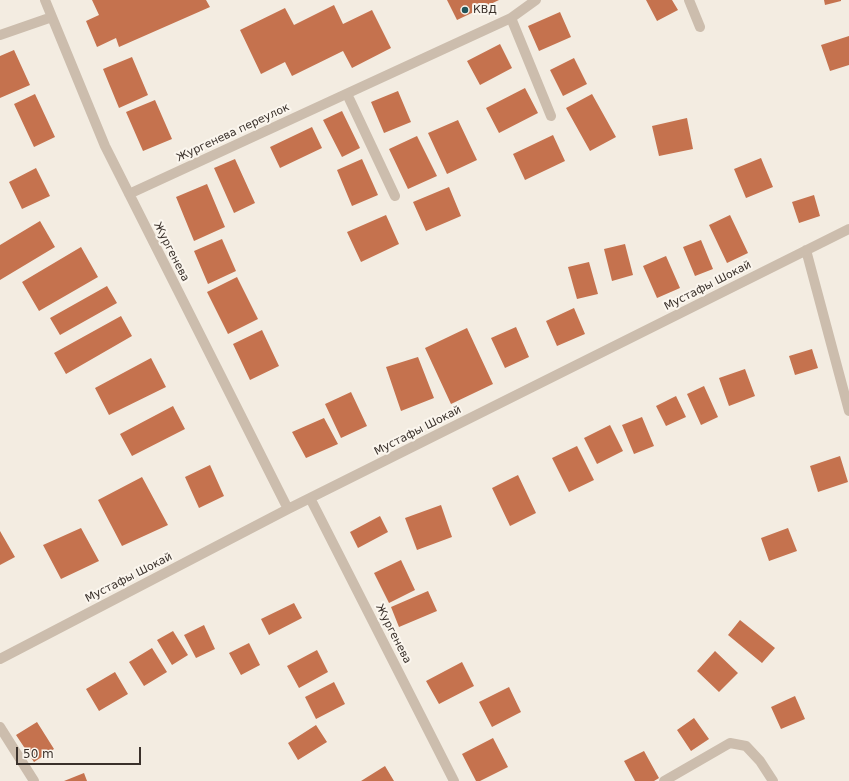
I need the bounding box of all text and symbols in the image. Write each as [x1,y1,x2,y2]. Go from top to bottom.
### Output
place label: КВД [473,3,497,17]
marker: КВД [460,5,470,15]
street label: Жургенева переулок [174,101,292,165]
street label: Жургенева [150,220,192,284]
street label: Мустафы Шокай [662,258,754,314]
street label: Мустафы Шокай [372,403,464,459]
street label: Мустафы Шокай [83,550,175,606]
street label: Жургенева [372,602,414,666]
scale bar [18,739,143,765]
text: 50 m [23,747,54,761]

